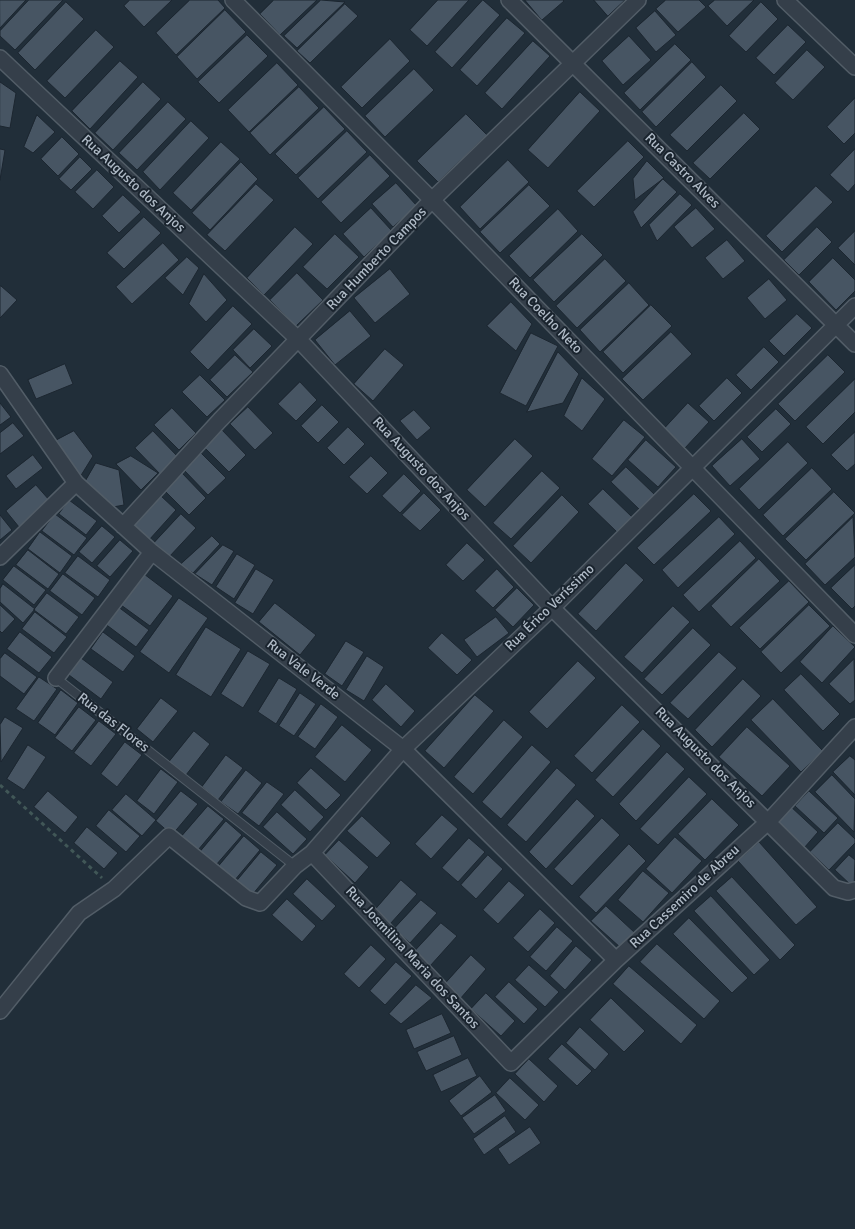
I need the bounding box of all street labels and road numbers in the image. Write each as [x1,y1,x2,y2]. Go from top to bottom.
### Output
street label: Rua Castro Alves [641,130,723,212]
street label: Rua Augusto dos Anjos [78,132,188,236]
street label: Rua Humberto Campos [324,204,430,314]
street label: Rua Coelho Neto [504,274,586,358]
street label: Rua Augusto dos Anjos [369,414,473,524]
street label: Rua Érico Veríssimo [502,561,598,655]
street label: Rua Vale Verde [263,636,343,704]
street label: Rua das Flores [74,690,152,756]
street label: Rua Augusto dos Anjos [651,704,759,812]
street label: Rua Cassemiro de Abreu [627,842,743,952]
street label: Rua Josmilina Maria dos Santos [342,883,482,1033]

